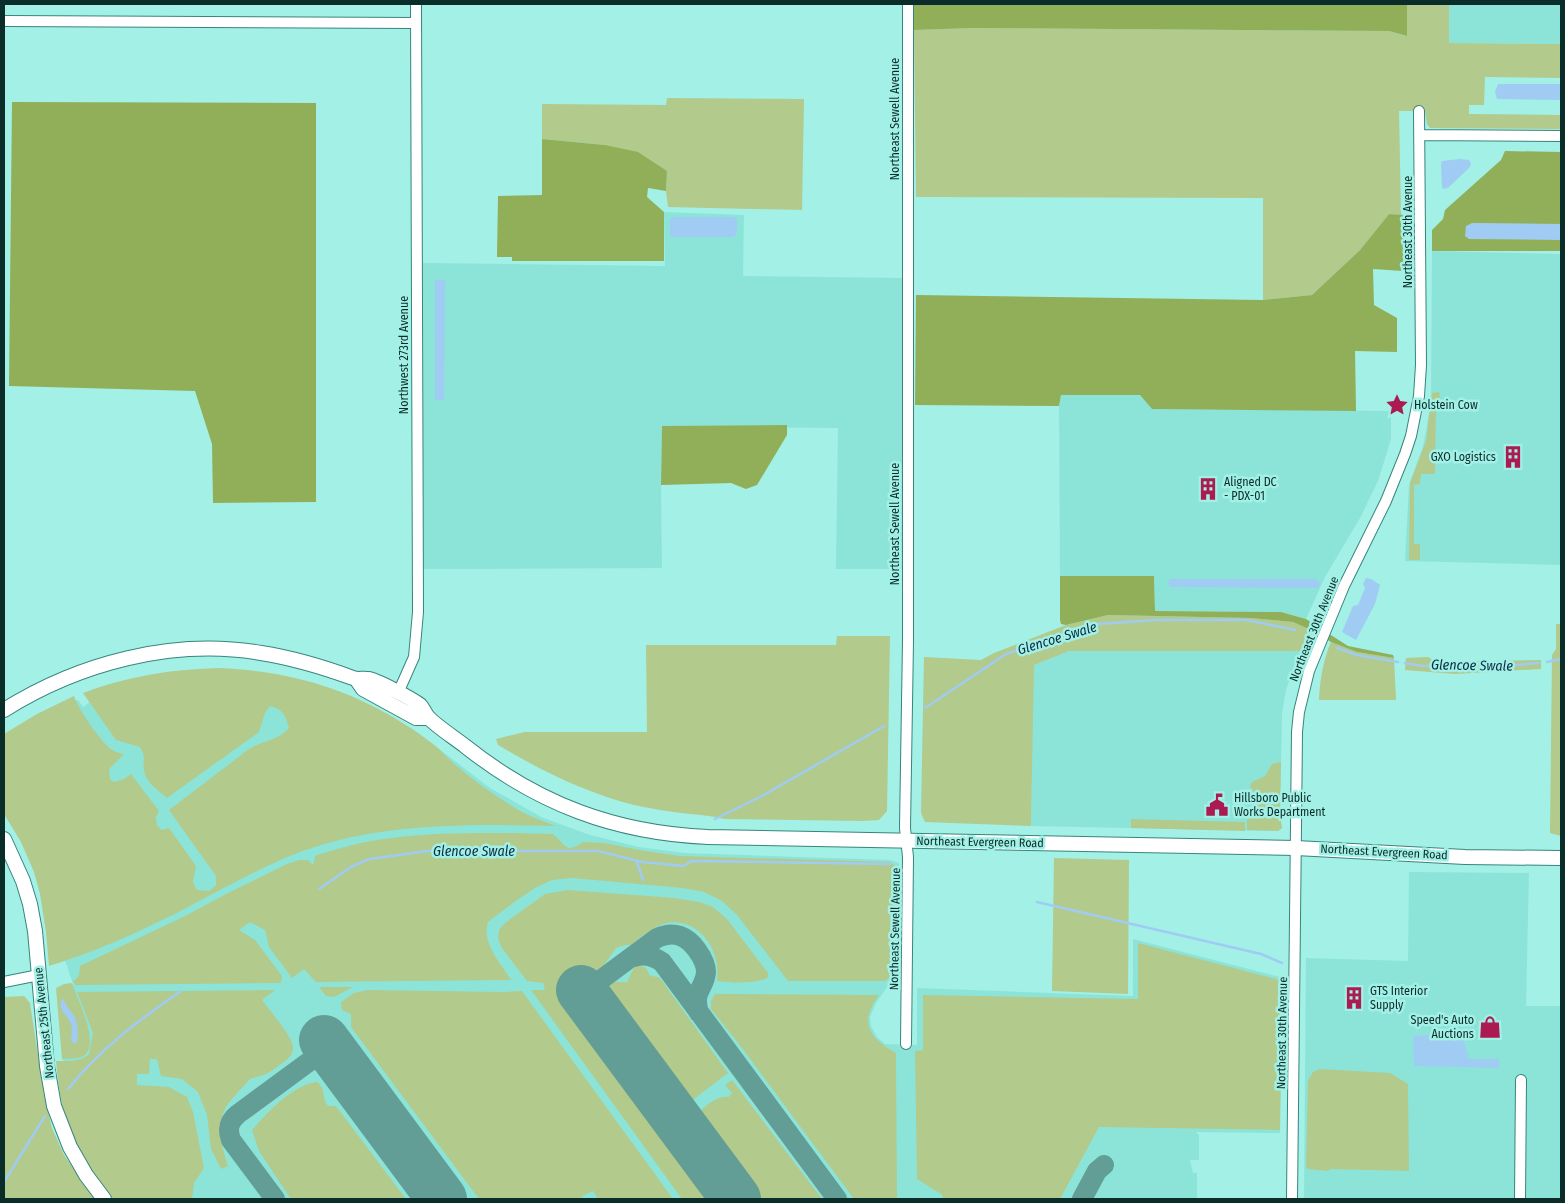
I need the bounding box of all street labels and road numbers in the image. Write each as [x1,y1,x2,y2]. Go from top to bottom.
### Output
street label: Northeast Sewell Avenue [888,58,902,180]
street label: Northeast 30th Avenue [1401,176,1415,288]
street label: Northwest 273rd Avenue [397,296,411,414]
street label: Northeast Sewell Avenue [888,463,902,585]
street label: Northeast 30th Avenue [1286,574,1342,684]
street label: Northeast Evergreen Road [916,834,1044,850]
street label: Northeast Evergreen Road [1320,842,1448,862]
street label: Northeast Sewell Avenue [887,868,903,990]
street label: Northeast 25th Avenue [31,967,57,1079]
street label: Northeast 30th Avenue [1274,977,1290,1089]

